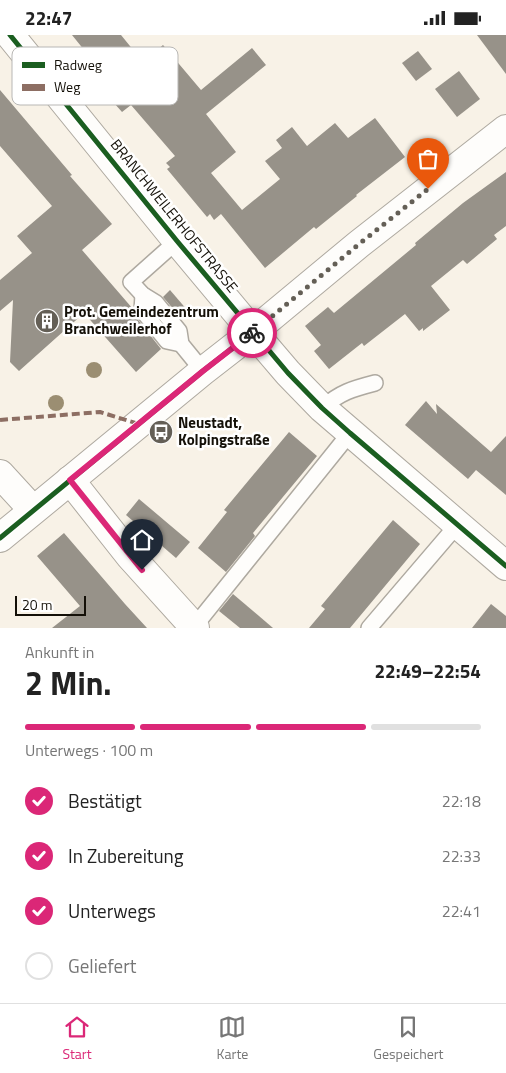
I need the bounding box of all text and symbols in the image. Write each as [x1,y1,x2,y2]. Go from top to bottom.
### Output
text: 22:47 [25,3,72,32]
legend [12,47,178,105]
text: Radweg [54,54,102,75]
text: Weg [54,76,80,97]
street label: BRANCHWEILERHOFSTRASSE [105,134,244,298]
pin [407,138,449,189]
icon: bag [414,145,442,173]
place label: Prot. Gemeindezentrum Branchweilerhof [64,300,219,340]
building icon: Prot. Gemeindezentrum Branchweilerhof [34,308,60,334]
courier [227,308,277,358]
icon: bike [238,319,266,347]
place label: Neustadt, Kolpingstraße [178,411,270,451]
bus stop icon: Neustadt, Kolpingstraße [148,419,174,445]
pin [121,519,163,570]
icon: home [128,526,156,554]
scale bar [15,593,86,616]
text: 20 m [22,594,52,615]
text: Ankunft in [25,640,94,664]
text: 22:49–22:54 [374,656,481,685]
text: 2 Min. [25,659,112,707]
text: Unterwegs · 100 m [25,738,153,762]
text: Bestätigt [68,786,142,815]
icon: check [25,787,53,815]
text: 22:18 [442,789,481,813]
text: In Zubereitung [68,841,184,870]
icon: check [25,842,53,870]
text: 22:33 [442,844,481,868]
text: Unterwegs [68,896,156,925]
icon: check [25,897,53,925]
text: 22:41 [442,899,481,923]
text: Geliefert [68,951,136,980]
tab: Start [62,1013,92,1064]
tab: Karte [217,1013,248,1064]
tab: Gespeichert [373,1013,444,1064]

